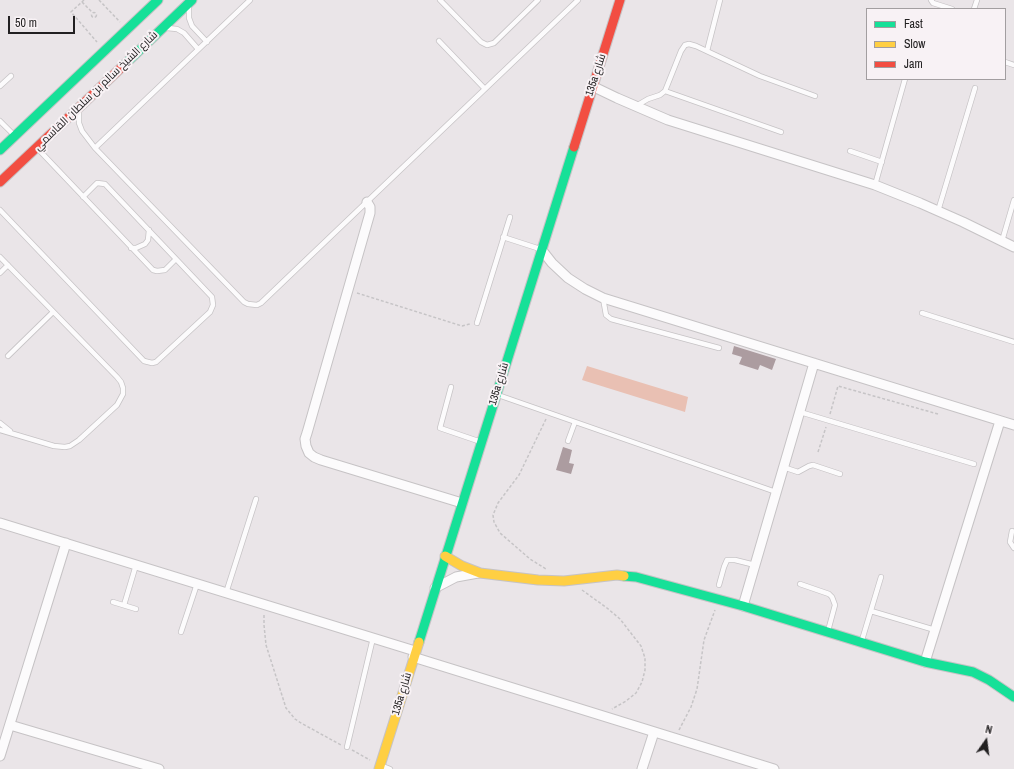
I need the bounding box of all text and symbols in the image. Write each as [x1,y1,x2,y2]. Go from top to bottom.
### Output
scale bar [10,8,77,34]
legend [866,8,1006,80]
text: 50 m [15,15,37,31]
text: Fast [904,16,923,32]
street label: شارع الشيخ سالم بن سلطان القاسمي [32,28,160,154]
text: Slow [904,36,925,52]
street label: 135a شارع [583,52,609,98]
text: Jam [904,56,923,72]
street label: 135a شارع [486,361,512,407]
street label: 135a شارع [389,671,415,717]
north arrow [966,721,1006,761]
text: N [984,722,994,737]

